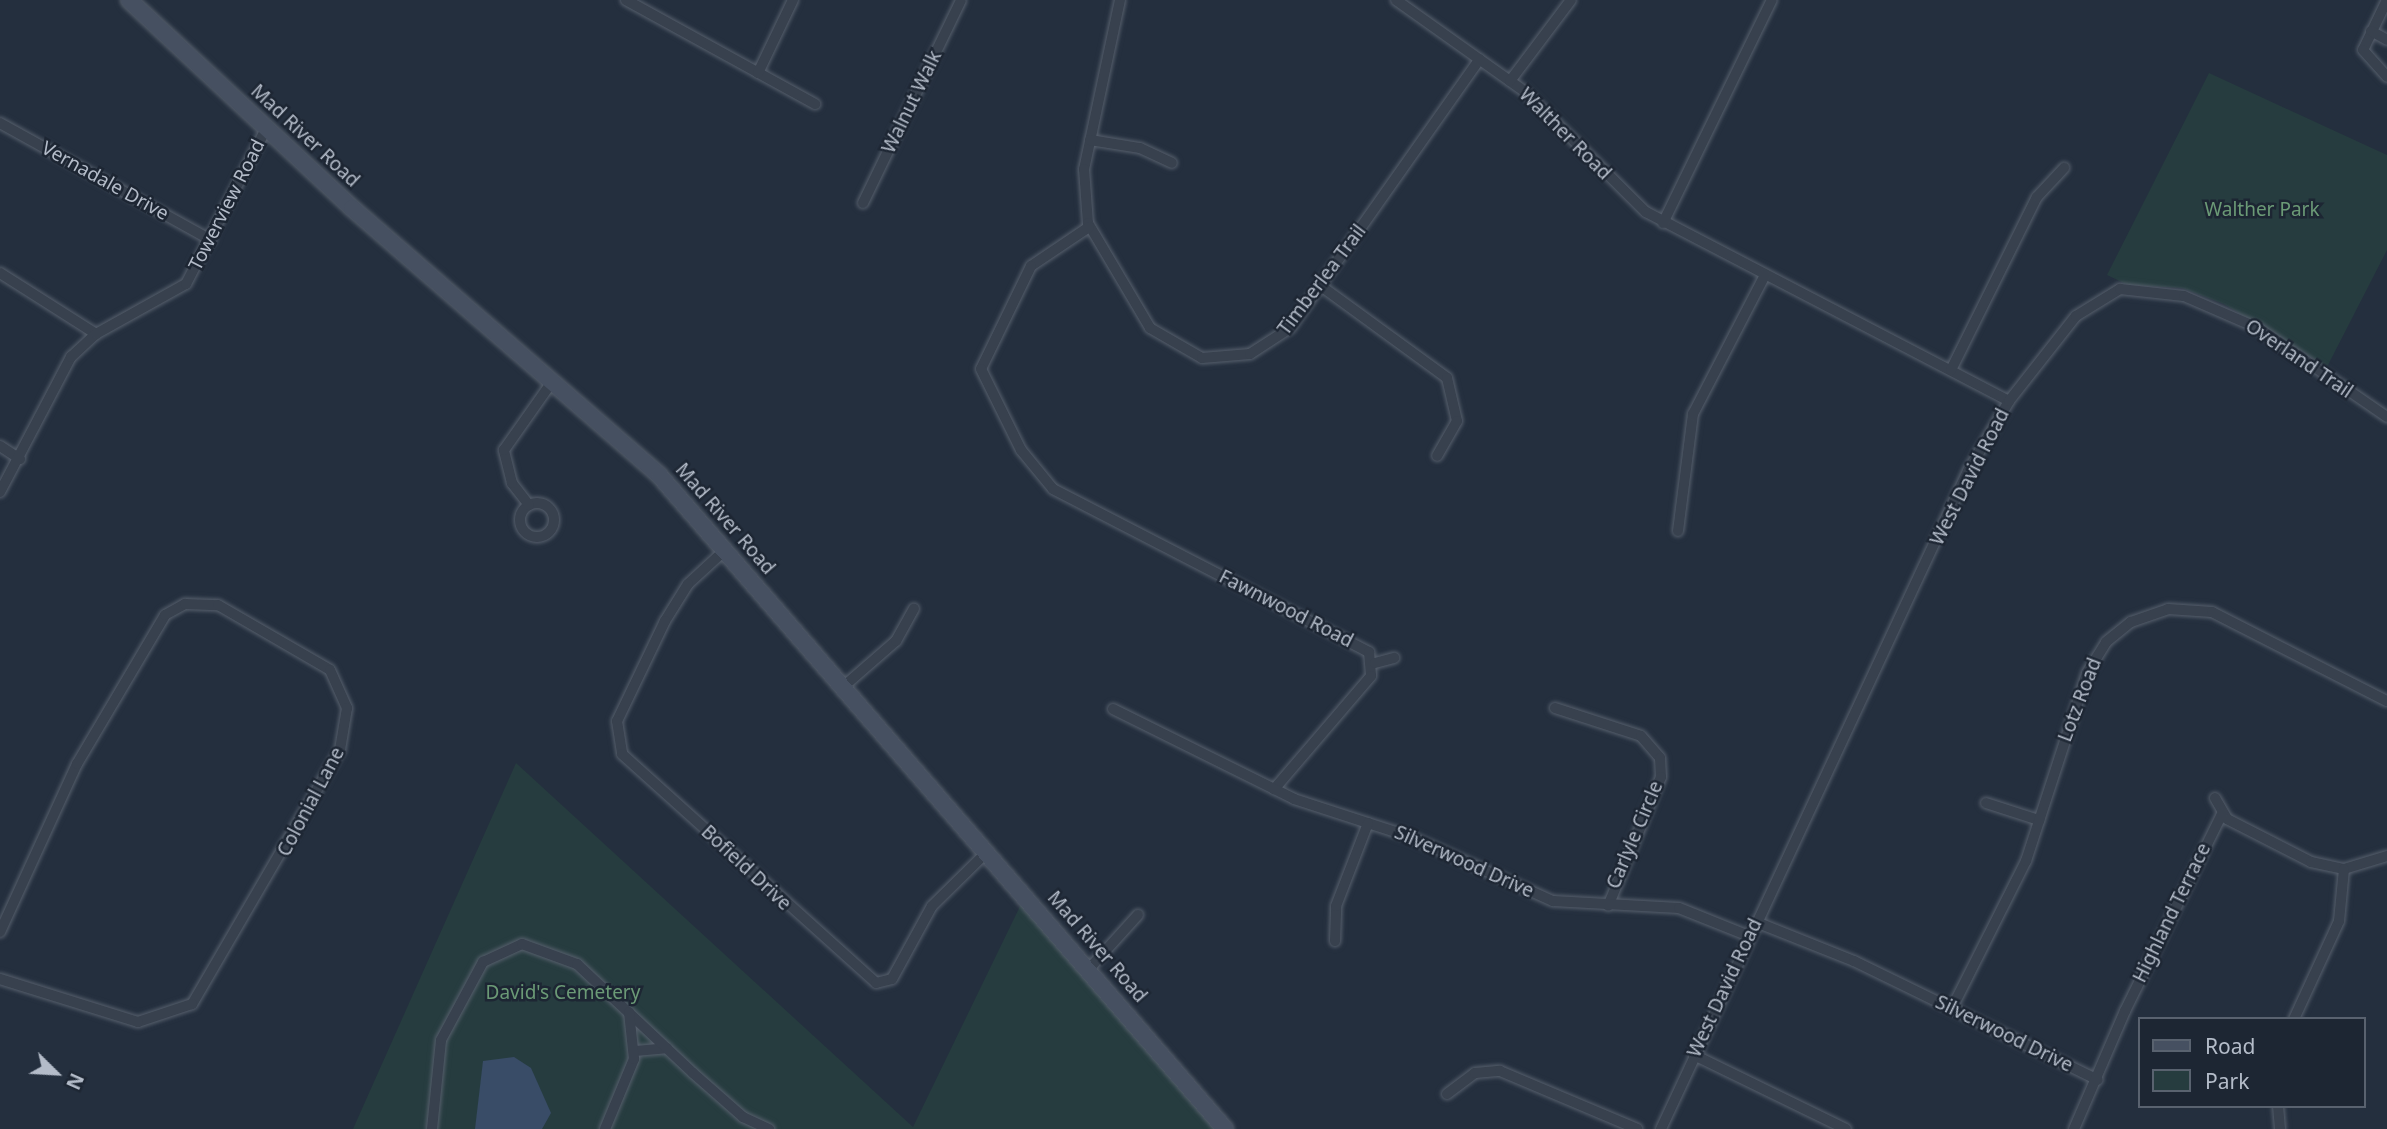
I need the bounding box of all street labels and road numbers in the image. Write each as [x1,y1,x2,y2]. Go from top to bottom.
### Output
street label: Walnut Walk [877,47,947,157]
street label: Mad River Road [246,80,364,192]
street label: Walther Road [1514,83,1616,185]
street label: Towerview Road [184,136,270,274]
street label: Vernadale Drive [37,137,173,225]
street label: Timberlea Trail [1273,220,1371,340]
street label: Overland Trail [2241,315,2357,403]
street label: West David Road [1926,405,2014,549]
street label: Mad River Road [670,459,780,579]
street label: Fawnwood Road [1215,565,1357,653]
street label: Lotz Road [2054,655,2106,745]
street label: Colonial Lane [273,744,349,860]
street label: Carlyle Circle [1602,778,1668,892]
street label: Bofield Drive [696,821,796,915]
street label: Silverwood Drive [1391,821,1537,903]
street label: Highland Terrace [2128,840,2216,986]
street label: Mad River Road [1042,887,1152,1007]
street label: West David Road [1683,915,1767,1061]
street label: Silverwood Drive [1932,991,2076,1077]

